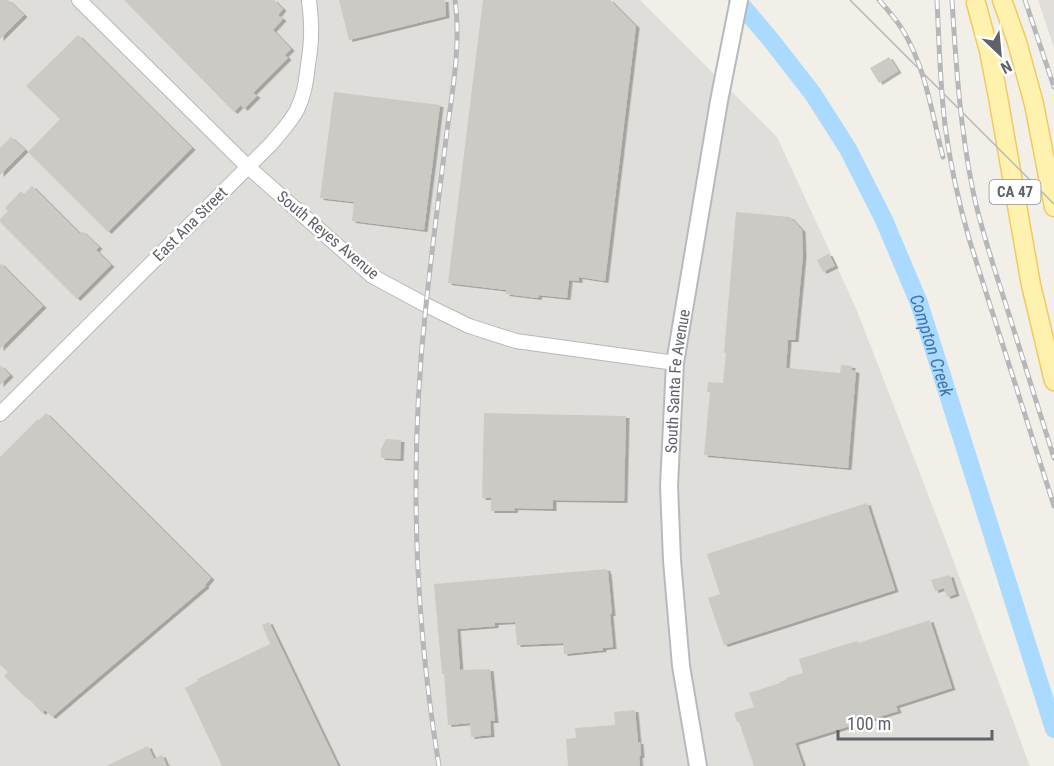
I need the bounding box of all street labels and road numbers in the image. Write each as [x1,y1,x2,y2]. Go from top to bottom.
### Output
road number: CA 47 [990,180,1040,204]
street label: East Ana Street [149,183,231,265]
street label: South Reyes Avenue [273,187,383,283]
street label: South Santa Fe Avenue [661,308,693,454]

